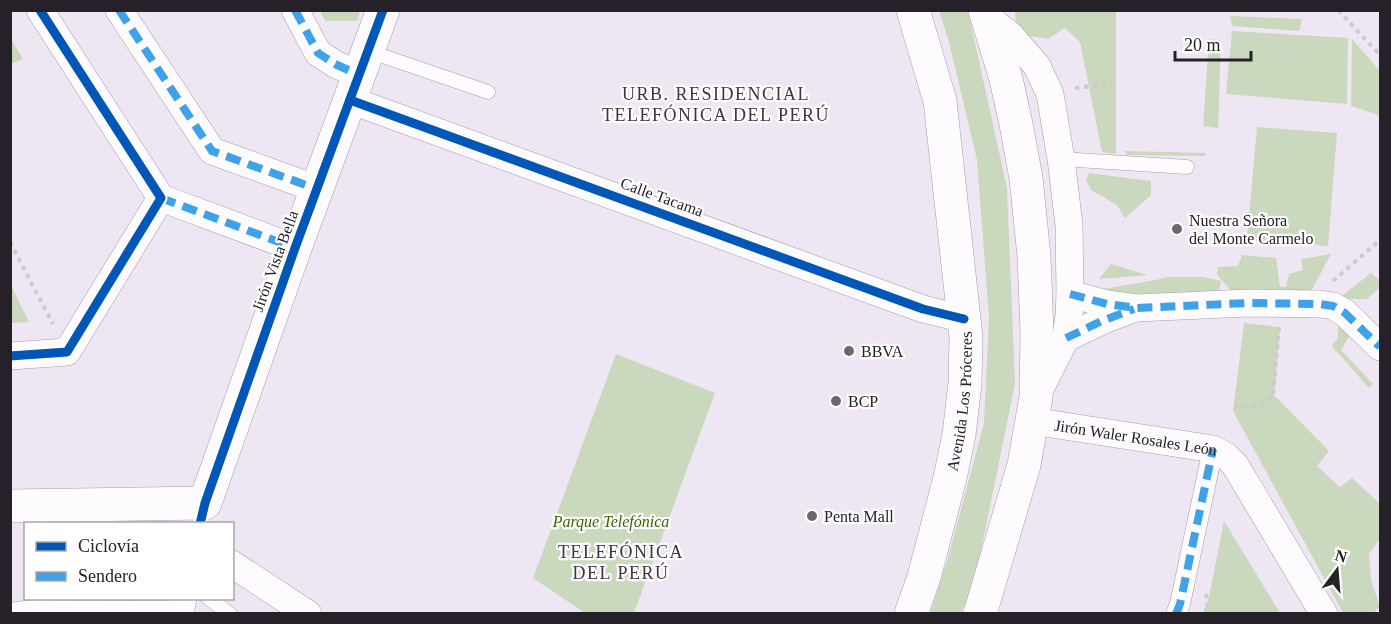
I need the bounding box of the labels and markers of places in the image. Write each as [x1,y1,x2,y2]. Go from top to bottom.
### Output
place label: Nuestra Señora del Monte Carmelo [1189,212,1313,247]
marker: Nuestra Señora del Monte Carmelo [1170,222,1184,236]
place label: BBVA [861,343,904,360]
marker: BBVA [842,344,856,358]
place label: BCP [848,393,878,410]
marker: BCP [829,394,843,408]
place label: Penta Mall [824,508,894,525]
marker: Penta Mall [805,509,819,523]

